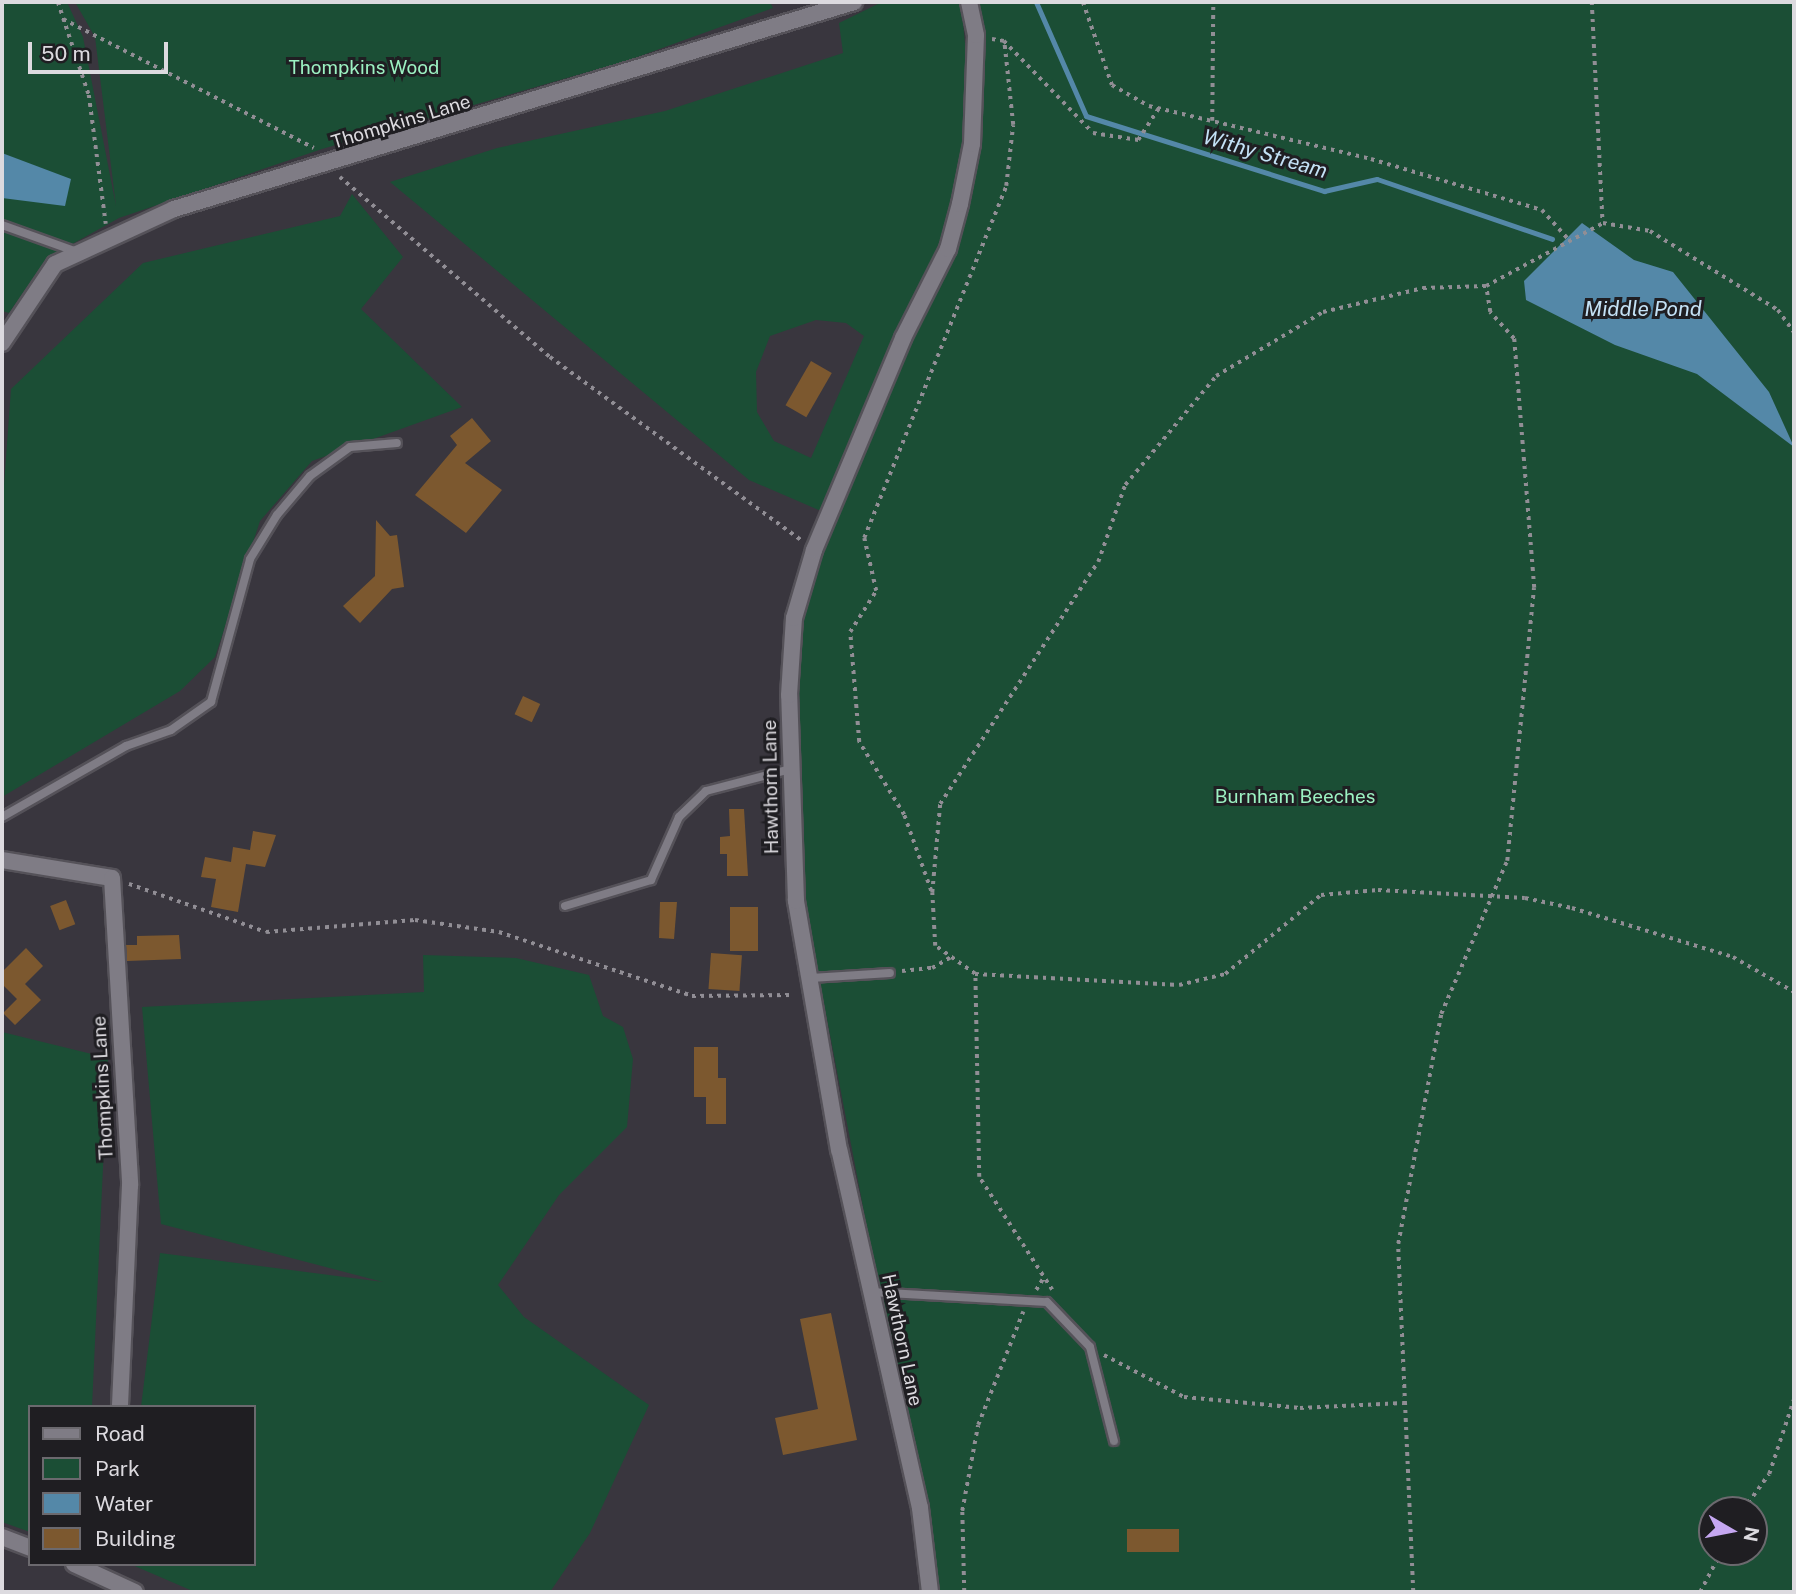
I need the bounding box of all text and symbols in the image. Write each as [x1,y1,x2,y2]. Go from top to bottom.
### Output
scale bar [32,28,172,72]
text: 50 m [41,41,91,66]
park label: Thompkins Wood [288,57,440,79]
street label: Thompkins Lane [329,90,473,154]
water label: Withy Stream [1200,124,1330,184]
water label: Middle Pond [1584,296,1702,322]
street label: Hawthorn Lane [758,720,784,854]
park label: Burnham Beeches [1215,786,1375,808]
street label: Thompkins Lane [88,1015,118,1161]
street label: Hawthorn Lane [877,1272,927,1408]
legend [28,1405,256,1566]
text: Road [95,1421,145,1446]
text: Park [95,1456,140,1481]
text: Water [95,1491,153,1516]
north arrow [1698,1496,1768,1566]
text: N [1740,1525,1764,1544]
text: Building [95,1526,176,1551]

